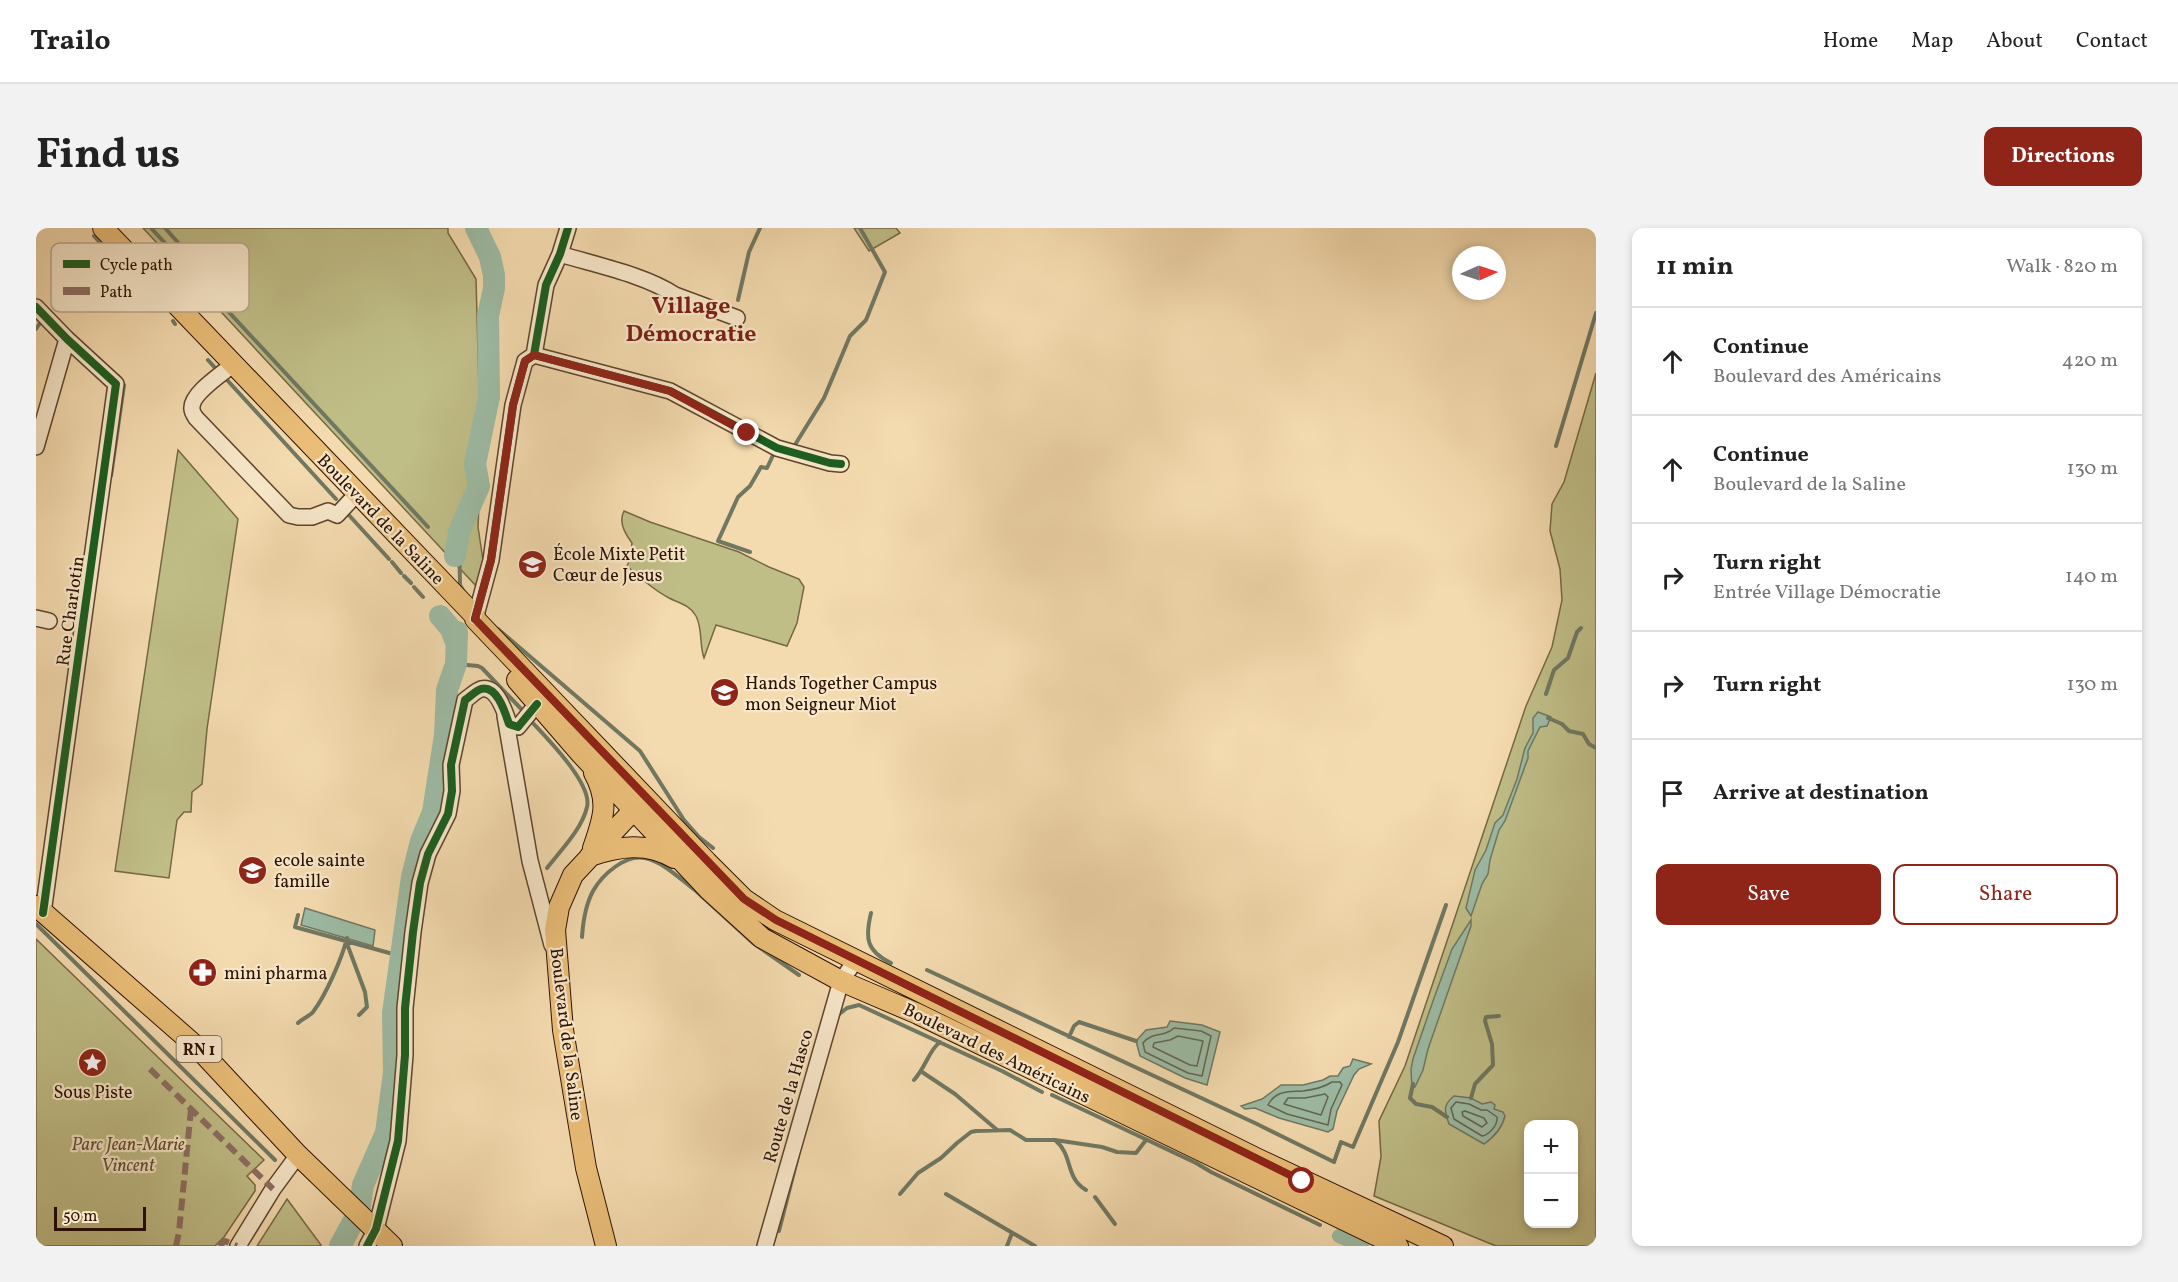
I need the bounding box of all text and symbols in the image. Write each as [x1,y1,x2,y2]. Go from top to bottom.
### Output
text: Trailo [30,22,111,61]
text: Home [1823,27,1878,56]
text: Map [1911,27,1953,56]
text: About [1986,27,2043,56]
text: Contact [2076,27,2148,56]
text: Find us [36,127,180,186]
button: Directions [1984,127,2142,186]
legend [51,243,249,312]
north arrow [1452,246,1506,300]
text: 11 min [1656,249,1734,285]
text: Walk · 820 m [2006,253,2118,281]
text: Cycle path [100,255,173,277]
text: Path [100,282,132,304]
district label: Village Démocratie [625,290,757,352]
text: Continue [1713,332,1809,363]
icon: ahead [1656,345,1689,378]
text: 420 m [2062,347,2118,375]
text: Boulevard des Américains [1713,363,1941,391]
route end [733,419,759,445]
text: Continue [1713,440,1809,471]
street label: Boulevard de la Saline [311,449,449,591]
icon: ahead [1656,453,1689,486]
text: 130 m [2067,455,2118,483]
text: Boulevard de la Saline [1713,471,1906,499]
place label: École Mixte Petit Cœur de Jesus [553,543,685,589]
school or university icon: École Mixte Petit Cœur de Jesus [516,548,548,580]
text: Turn right [1713,548,1821,579]
street label: Rue Charlotin [51,554,92,668]
icon: right [1656,561,1689,594]
text: 140 m [2065,563,2118,591]
text: Entrée Village Démocratie [1713,579,1941,607]
icon: right [1656,669,1689,702]
text: Turn right [1713,670,1821,701]
text: 130 m [2067,671,2118,699]
place label: Hands Together Campus mon Seigneur Miot [745,672,937,718]
school or university icon: Hands Together Campus mon Seigneur Miot [708,677,740,709]
icon: arrive [1656,777,1689,810]
text: Arrive at destination [1713,778,1929,809]
place label: ecole sainte famille [274,849,365,895]
school or university icon: ecole sainte famille [237,854,269,886]
button: Save [1656,864,1881,925]
button: Share [1893,864,2118,925]
street label: Boulevard de la Saline [543,946,588,1122]
pharmacy icon: mini pharma [187,957,219,989]
place label: mini pharma [224,962,327,987]
street label: Boulevard des Américains [899,998,1094,1111]
street label: Route de la Hasco [758,1027,820,1166]
road number: RN 1 [176,1036,222,1062]
place icon: Sous Piste [77,1047,109,1079]
place label: Sous Piste [53,1081,133,1106]
map controls [1524,1120,1578,1228]
button: + [1524,1120,1578,1174]
park label: Parc Jean-Marie Vincent [71,1133,185,1179]
route start [1288,1167,1314,1193]
button: − [1524,1174,1578,1228]
scale bar [54,1204,146,1232]
text: 50 m [63,1206,97,1228]

